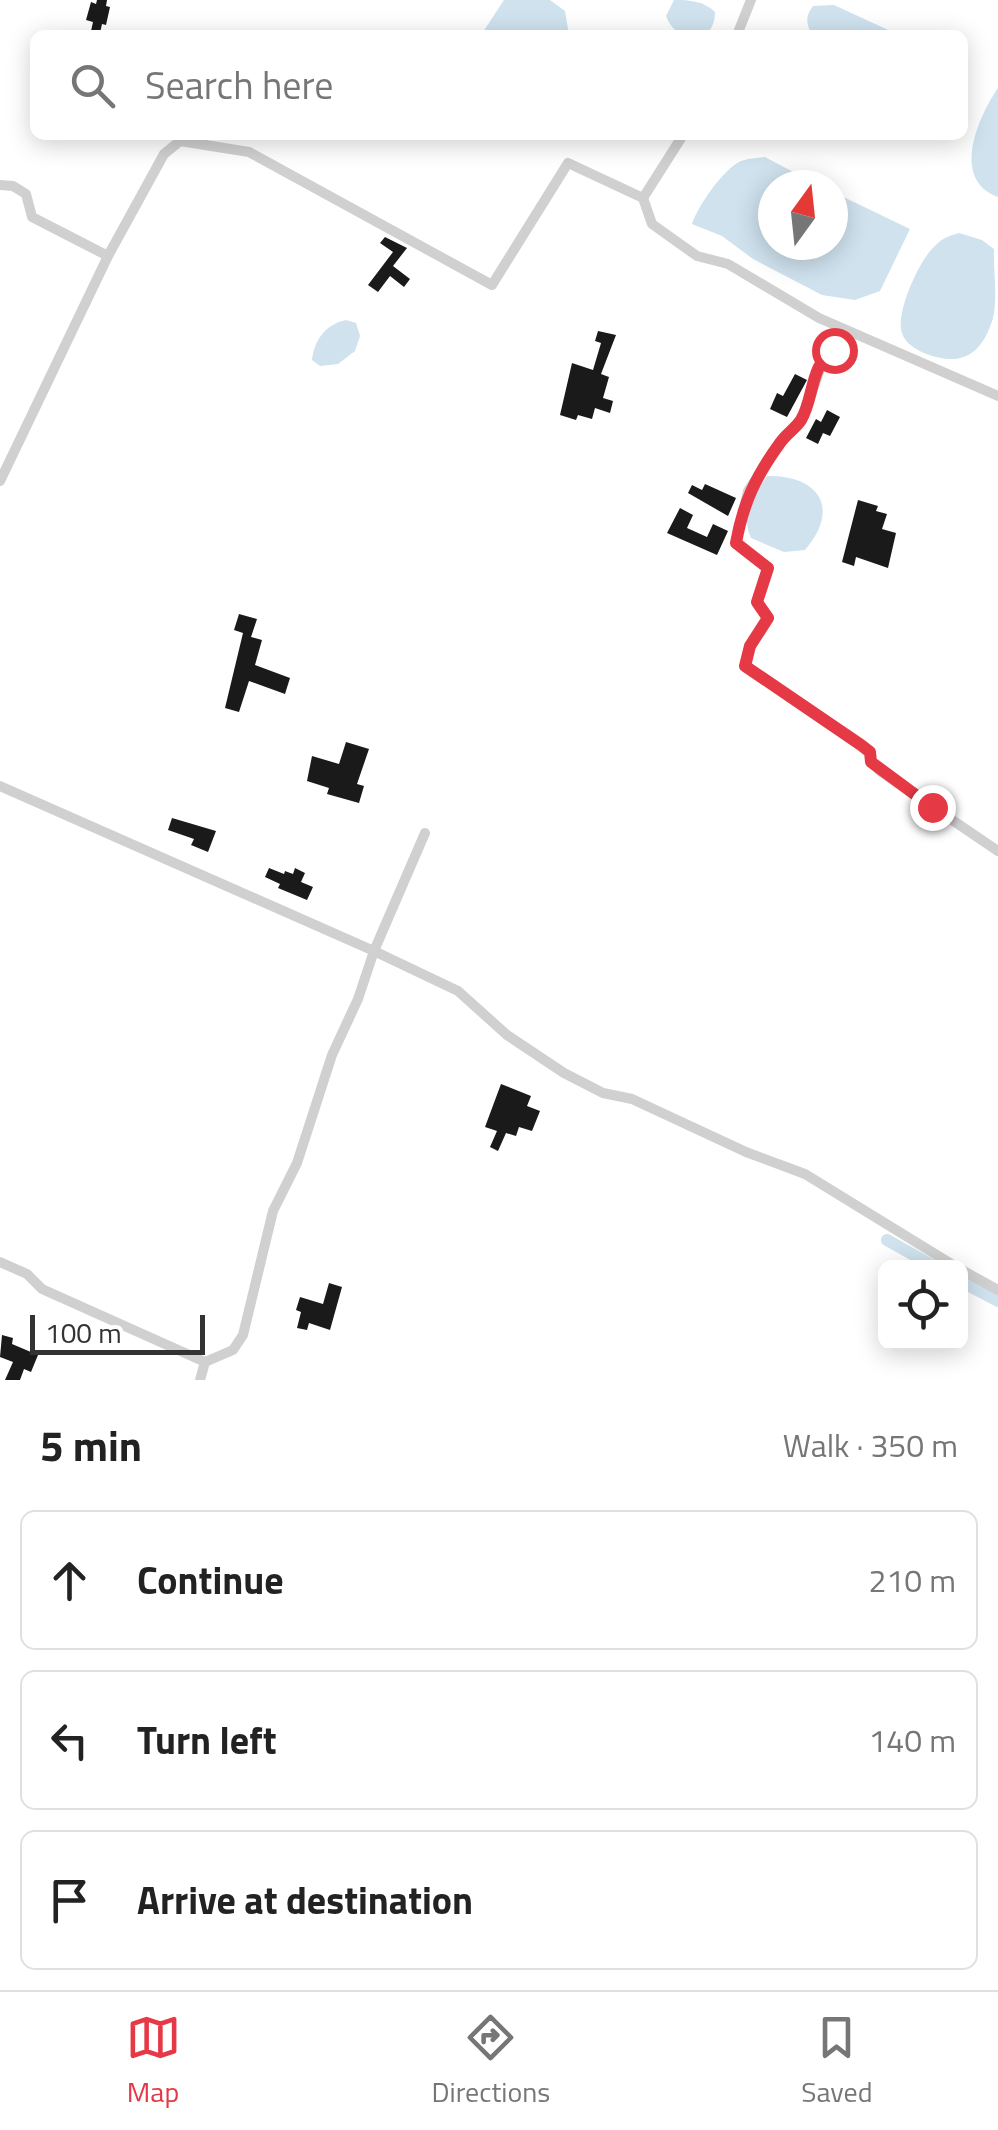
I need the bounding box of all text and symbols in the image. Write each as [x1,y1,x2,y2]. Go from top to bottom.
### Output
search box [30,30,968,140]
text: Search here [145,56,333,114]
icon: search [65,58,120,113]
north arrow [758,170,848,260]
route start [812,328,858,374]
route end [910,785,956,831]
map controls [878,1260,968,1350]
button: locate [878,1260,968,1350]
scale bar [30,1310,205,1354]
text: 100 m [45,1311,122,1354]
text: 5 min [40,1413,142,1477]
text: Walk · 350 m [783,1421,958,1469]
text: Continue [137,1551,284,1609]
icon: ahead [42,1553,97,1608]
text: 210 m [868,1556,956,1604]
text: Turn left [137,1711,277,1769]
icon: left [42,1713,97,1768]
text: 140 m [868,1716,956,1764]
text: Arrive at destination [137,1871,473,1929]
icon: arrive [42,1873,97,1928]
tab: Map [126,2010,181,2113]
tab: Directions [432,2010,550,2113]
tab: Saved [801,2010,872,2113]

